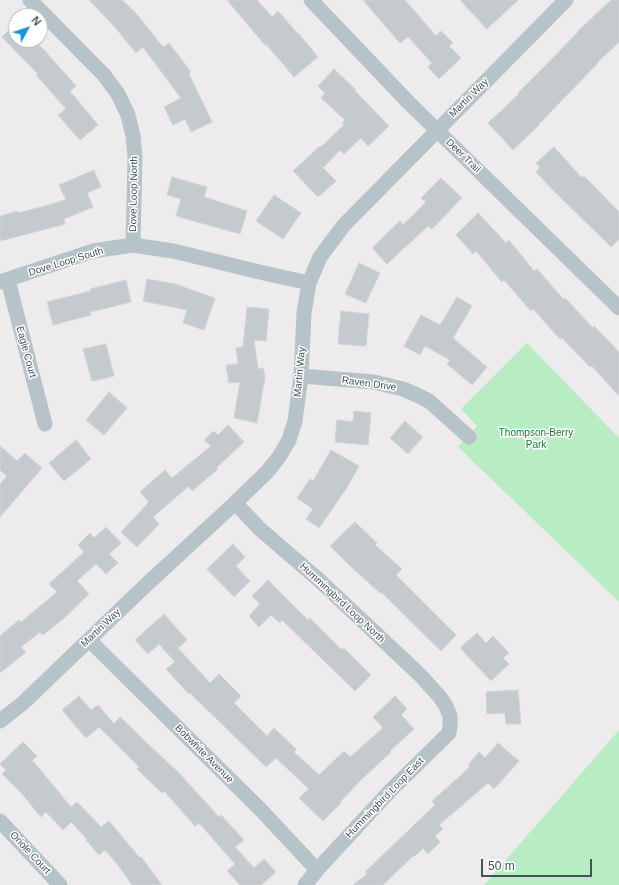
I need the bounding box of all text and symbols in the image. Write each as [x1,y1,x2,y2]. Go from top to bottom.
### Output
north arrow [8,8,48,48]
text: N [29,14,44,28]
street label: Martin Way [447,76,491,120]
street label: Deer Trail [443,137,483,175]
street label: Dove Loop North [127,156,141,232]
street label: Dove Loop South [27,245,105,279]
street label: Eagle Court [13,325,39,379]
street label: Martin Way [292,346,308,398]
street label: Raven Drive [341,374,397,394]
park label: Thompson-Berry Park [499,427,573,450]
street label: Hummingbird Loop North [297,561,387,645]
street label: Martin Way [79,606,123,650]
street label: Bobwhite Avenue [172,722,236,786]
street label: Hummingbird Loop East [343,755,427,841]
street label: Oriole Court [7,829,53,877]
scale bar [483,851,594,877]
text: 50 m [488,859,515,873]

